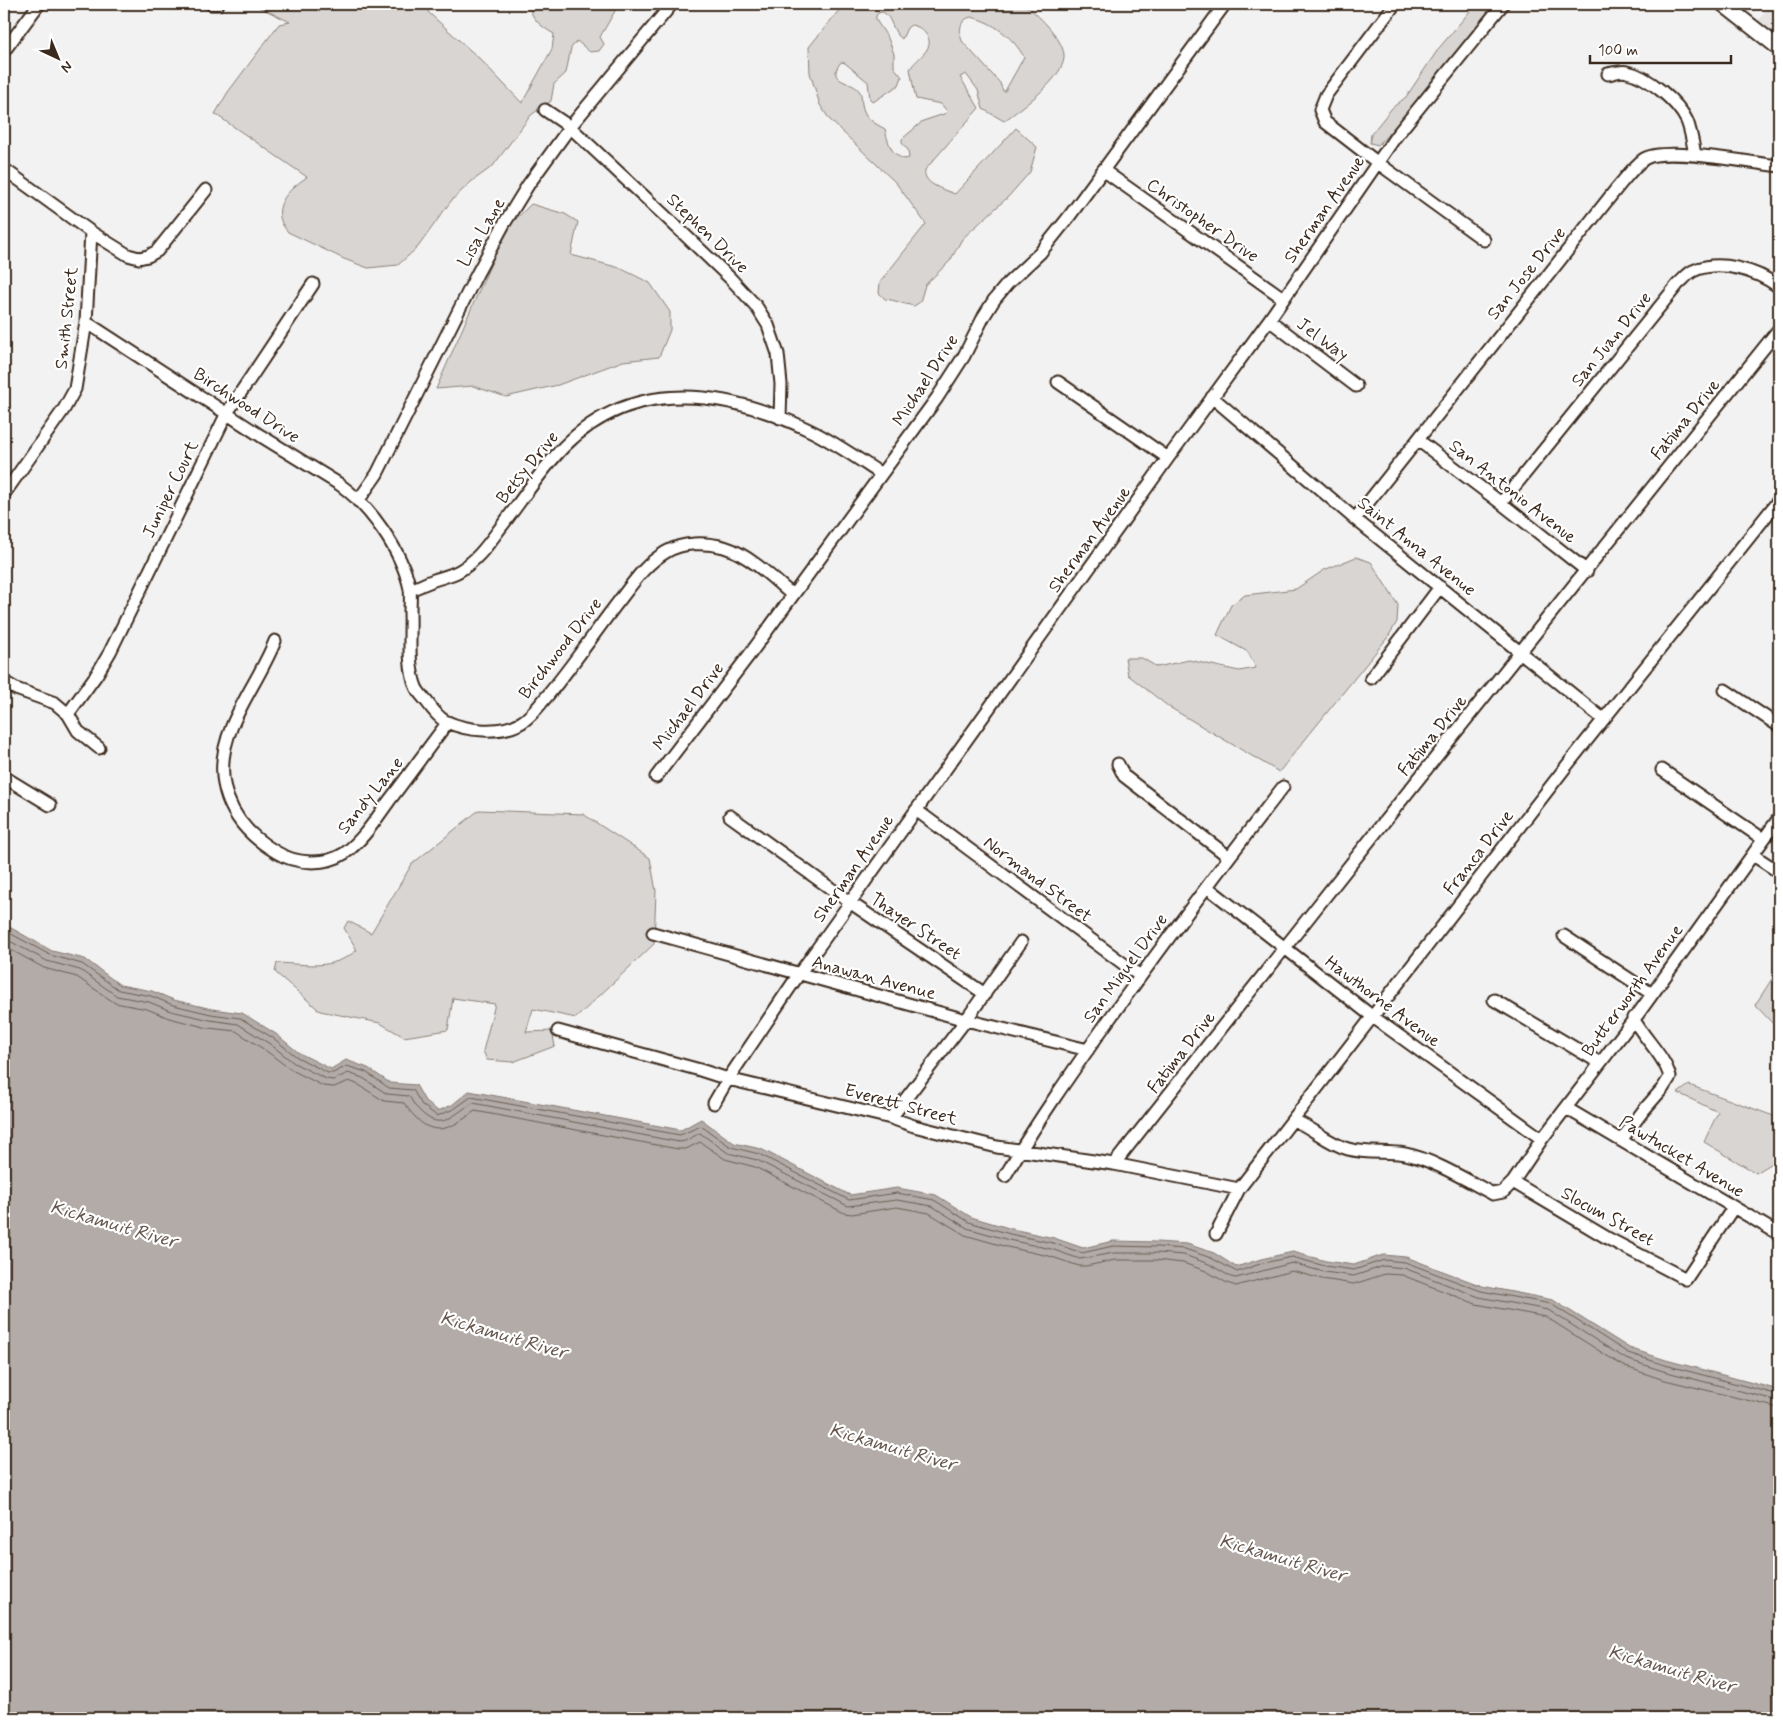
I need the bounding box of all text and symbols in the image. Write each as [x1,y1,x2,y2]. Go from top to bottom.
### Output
north arrow [32,32,82,82]
scale bar [1590,32,1732,64]
text: 100 m [1598,41,1638,61]
text: N [57,57,76,76]
street label: Sherman Avenue [1279,151,1371,268]
street label: Christopher Drive [1142,173,1263,268]
street label: Stephen Drive [661,188,754,279]
street label: Lisa Lane [452,193,511,272]
street label: San Jose Drive [1482,222,1572,325]
street label: Smith Street [50,265,84,370]
street label: San Juan Drive [1566,287,1658,392]
street label: Jel Way [1291,312,1353,367]
street label: Michael Drive [887,330,964,431]
street label: Birchwood Drive [189,362,304,449]
street label: Fatima Drive [1646,374,1726,465]
street label: Betsy Drive [491,426,565,509]
street label: San Antonio Avenue [1444,434,1581,549]
street label: Juniper Court [137,436,205,542]
street label: Sherman Avenue [1043,481,1137,598]
street label: Saint Anna Avenue [1352,492,1481,602]
street label: Birchwood Drive [514,593,608,704]
street label: Michael Drive [648,658,730,756]
street label: Fatima Drive [1393,690,1473,781]
street label: Sandy Lane [332,752,409,839]
street label: Franca Drive [1438,805,1520,900]
street label: Sherman Avenue [808,810,900,927]
street label: Normand Street [978,831,1097,929]
street label: Thayer Street [865,888,966,966]
street label: San Miguel Drive [1078,909,1174,1028]
street label: Butterworth Avenue [1577,919,1689,1062]
street label: Anawan Avenue [809,950,939,1006]
street label: Hawthorne Avenue [1320,950,1445,1053]
street label: Fatima Drive [1142,1007,1221,1099]
street label: Everett Street [842,1078,960,1132]
street label: Pawtucket Avenue [1615,1110,1748,1204]
street label: Slocum Street [1557,1181,1659,1252]
water label: Kickamuit River [47,1194,183,1255]
water label: Kickamuit River [437,1305,573,1366]
water label: Kickamuit River [826,1417,962,1478]
water label: Kickamuit River [1216,1528,1352,1589]
water label: Kickamuit River [1605,1639,1741,1700]

